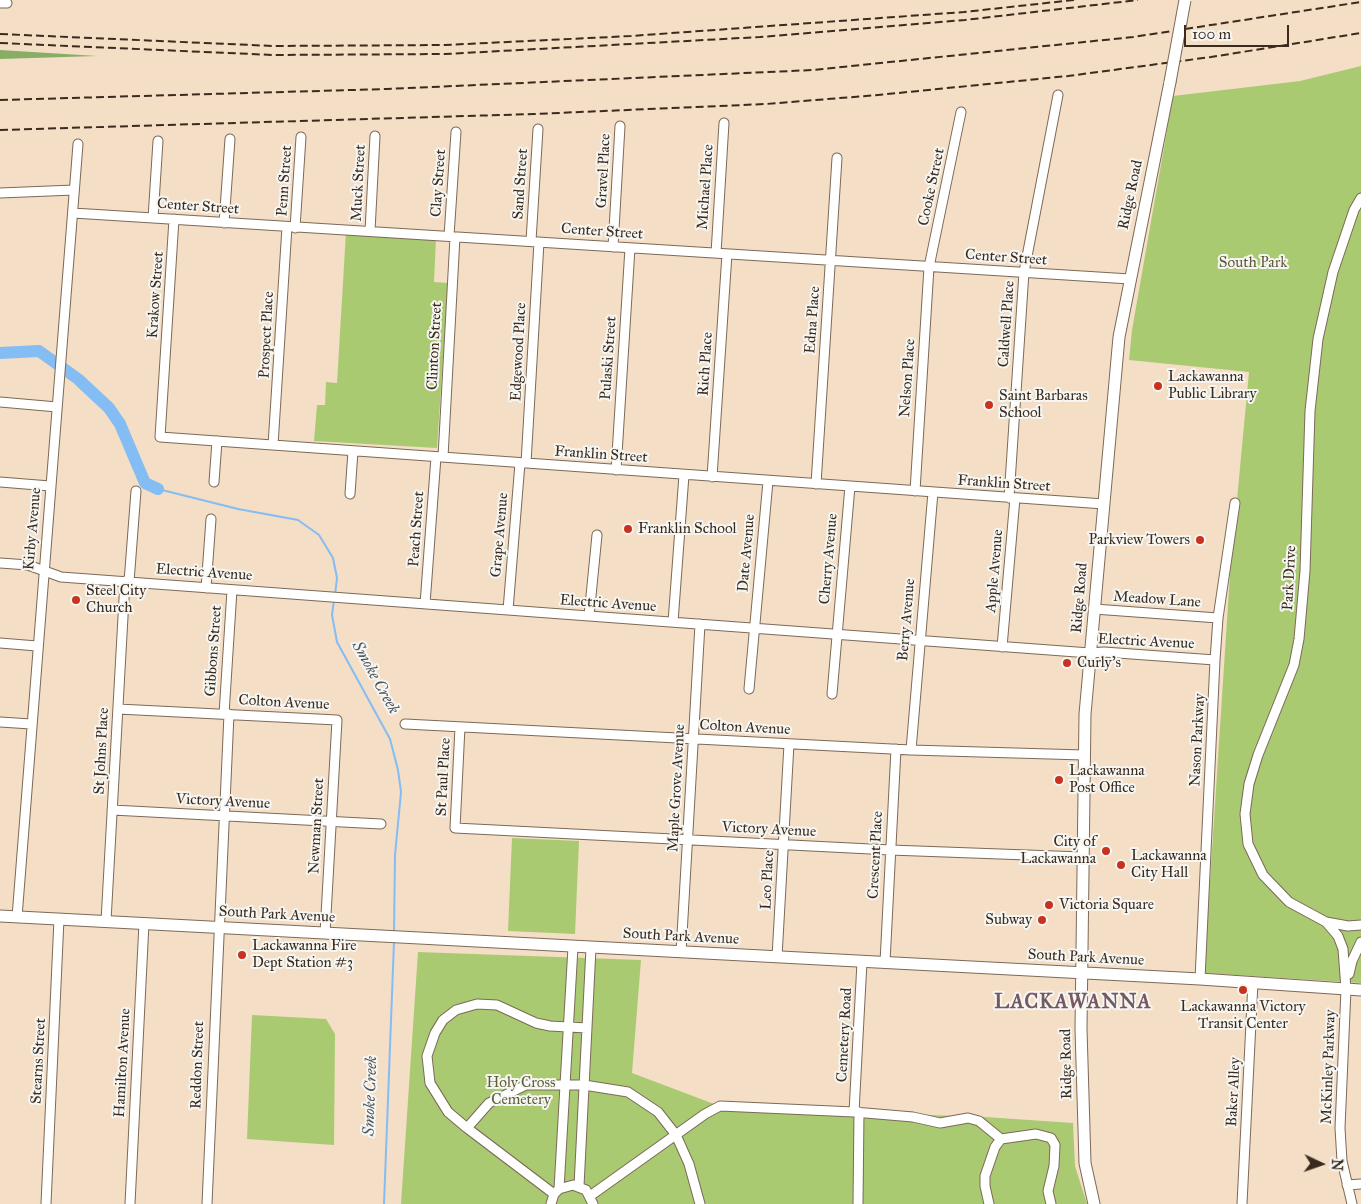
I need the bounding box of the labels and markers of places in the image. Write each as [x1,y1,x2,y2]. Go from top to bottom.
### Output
place label: Lackawanna Public Library [1168,368,1256,403]
marker: Lackawanna Public Library [1152,380,1164,392]
place label: Saint Barbaras School [999,387,1088,422]
marker: Saint Barbaras School [983,399,995,411]
place label: Franklin School [638,520,737,538]
marker: Franklin School [622,523,634,535]
place label: Parkview Towers [1089,531,1190,549]
marker: Parkview Towers [1194,534,1206,546]
place label: Steel City Church [86,582,146,617]
marker: Steel City Church [70,594,82,606]
place label: Curly's [1077,654,1121,672]
marker: Curly's [1061,657,1073,669]
place label: Lackawanna Post Office [1069,762,1145,797]
marker: Lackawanna Post Office [1053,774,1065,786]
place label: City of Lackawanna [1020,833,1096,868]
marker: City of Lackawanna [1100,845,1112,857]
place label: Lackawanna City Hall [1131,847,1207,882]
marker: Lackawanna City Hall [1115,859,1127,871]
place label: Victoria Square [1059,896,1154,914]
marker: Victoria Square [1043,899,1055,911]
place label: Subway [985,911,1032,929]
marker: Subway [1036,914,1048,926]
place label: Lackawanna Fire Dept Station #3 [252,937,357,972]
marker: Lackawanna Fire Dept Station #3 [236,949,248,961]
marker: Lackawanna Victory Transit Center [1237,984,1249,996]
place label: Lackawanna Victory Transit Center [1180,998,1306,1033]

